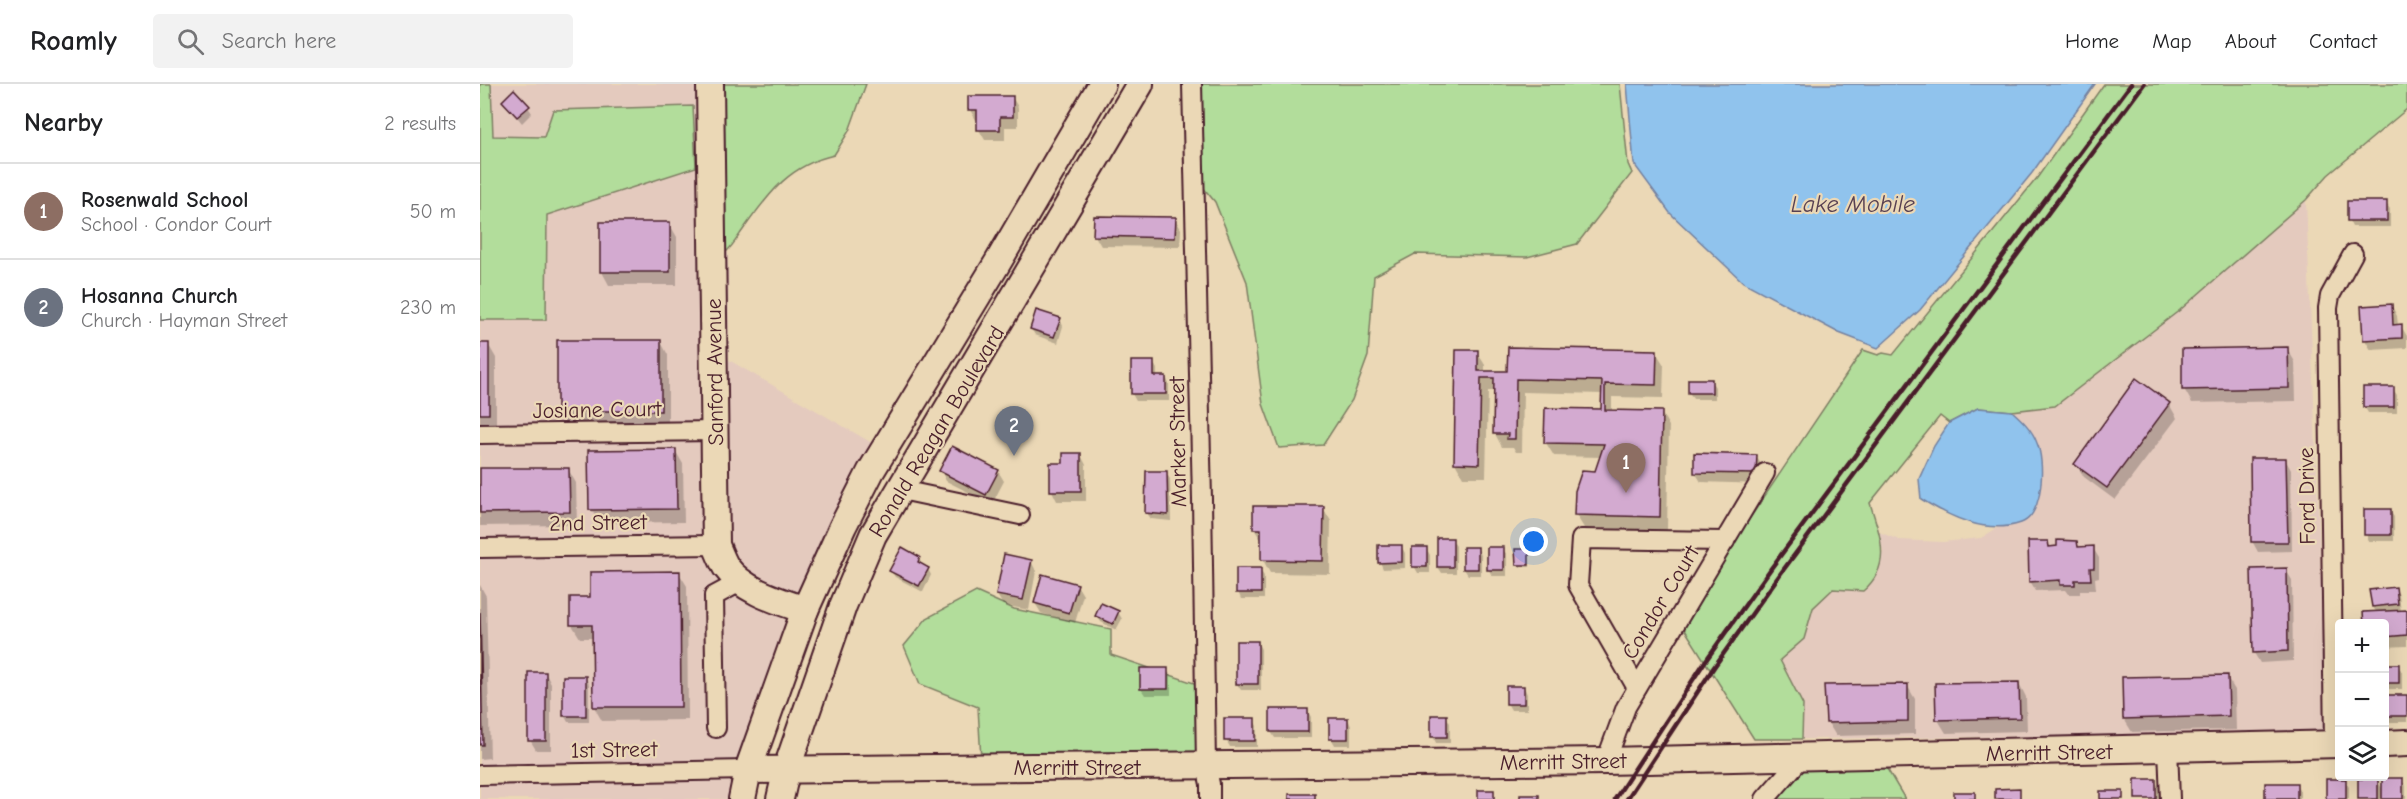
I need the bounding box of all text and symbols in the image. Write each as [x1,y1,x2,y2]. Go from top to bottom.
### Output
search box [153,14,573,68]
text: Roamly [30,25,117,57]
icon: search [174,25,207,58]
text: Search here [222,28,336,54]
text: Home [2065,29,2119,53]
text: Map [2152,29,2192,53]
text: About [2225,29,2276,53]
text: Contact [2309,29,2377,53]
text: Nearby [24,108,103,138]
text: 2 results [384,112,456,135]
text: Rosenwald School [81,187,249,213]
water label: Lake Mobile [1791,190,1915,218]
text: 1 [40,200,47,223]
text: 50 m [410,200,456,223]
text: School · Condor Court [81,213,271,236]
text: Hosanna Church [81,283,238,309]
text: 2 [39,296,48,319]
text: 230 m [400,296,456,319]
street label: Sanford Avenue [701,298,729,446]
text: Church · Hayman Street [81,309,287,332]
street label: Ronald Reagan Boulevard [863,321,1010,542]
street label: Marker Street [1164,376,1192,508]
street label: Josiane Court [532,396,662,424]
pin: 2 [994,406,1034,456]
pin: 1 [1606,444,1646,493]
street label: Ford Drive [2293,447,2321,545]
street label: 2nd Street [549,509,648,537]
your location [1519,527,1548,556]
street label: Condor Court [1617,540,1705,664]
map controls [2335,619,2389,781]
button: + [2335,619,2389,673]
button: − [2335,673,2389,727]
button: layers [2335,727,2389,781]
street label: 1st Street [571,736,658,764]
street label: Merritt Street [1985,739,2113,767]
street label: Merritt Street [1499,748,1627,776]
street label: Merritt Street [1014,755,1141,781]

